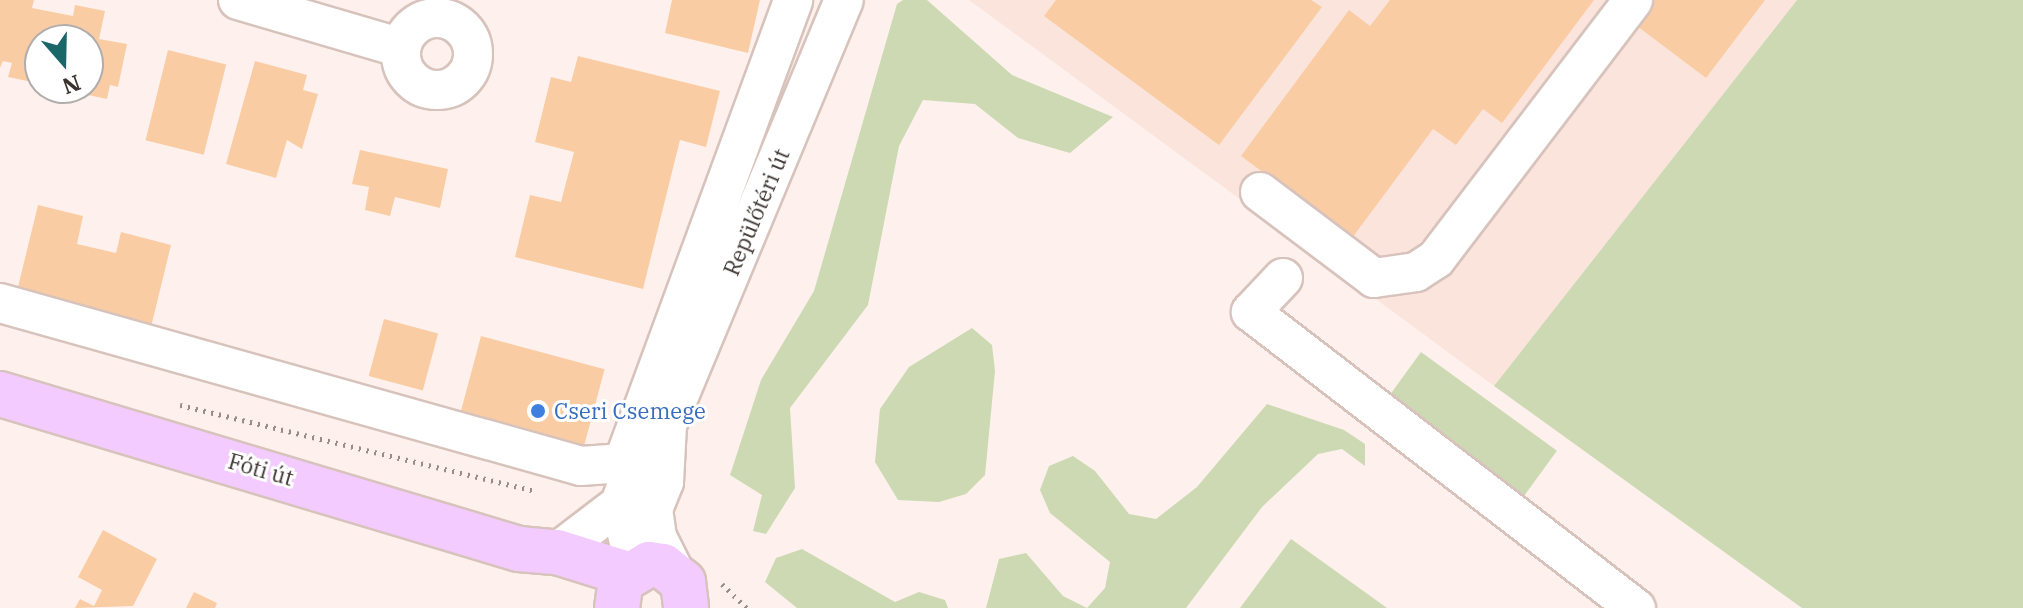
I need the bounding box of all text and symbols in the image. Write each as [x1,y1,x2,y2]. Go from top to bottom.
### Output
north arrow [24,24,104,104]
text: N [59,69,85,102]
street label: Repülőtéri út [717,145,795,279]
place label: Cseri Csemege [554,398,706,424]
marker: Cseri Csemege [529,402,547,420]
street label: Fóti út [225,447,297,491]

